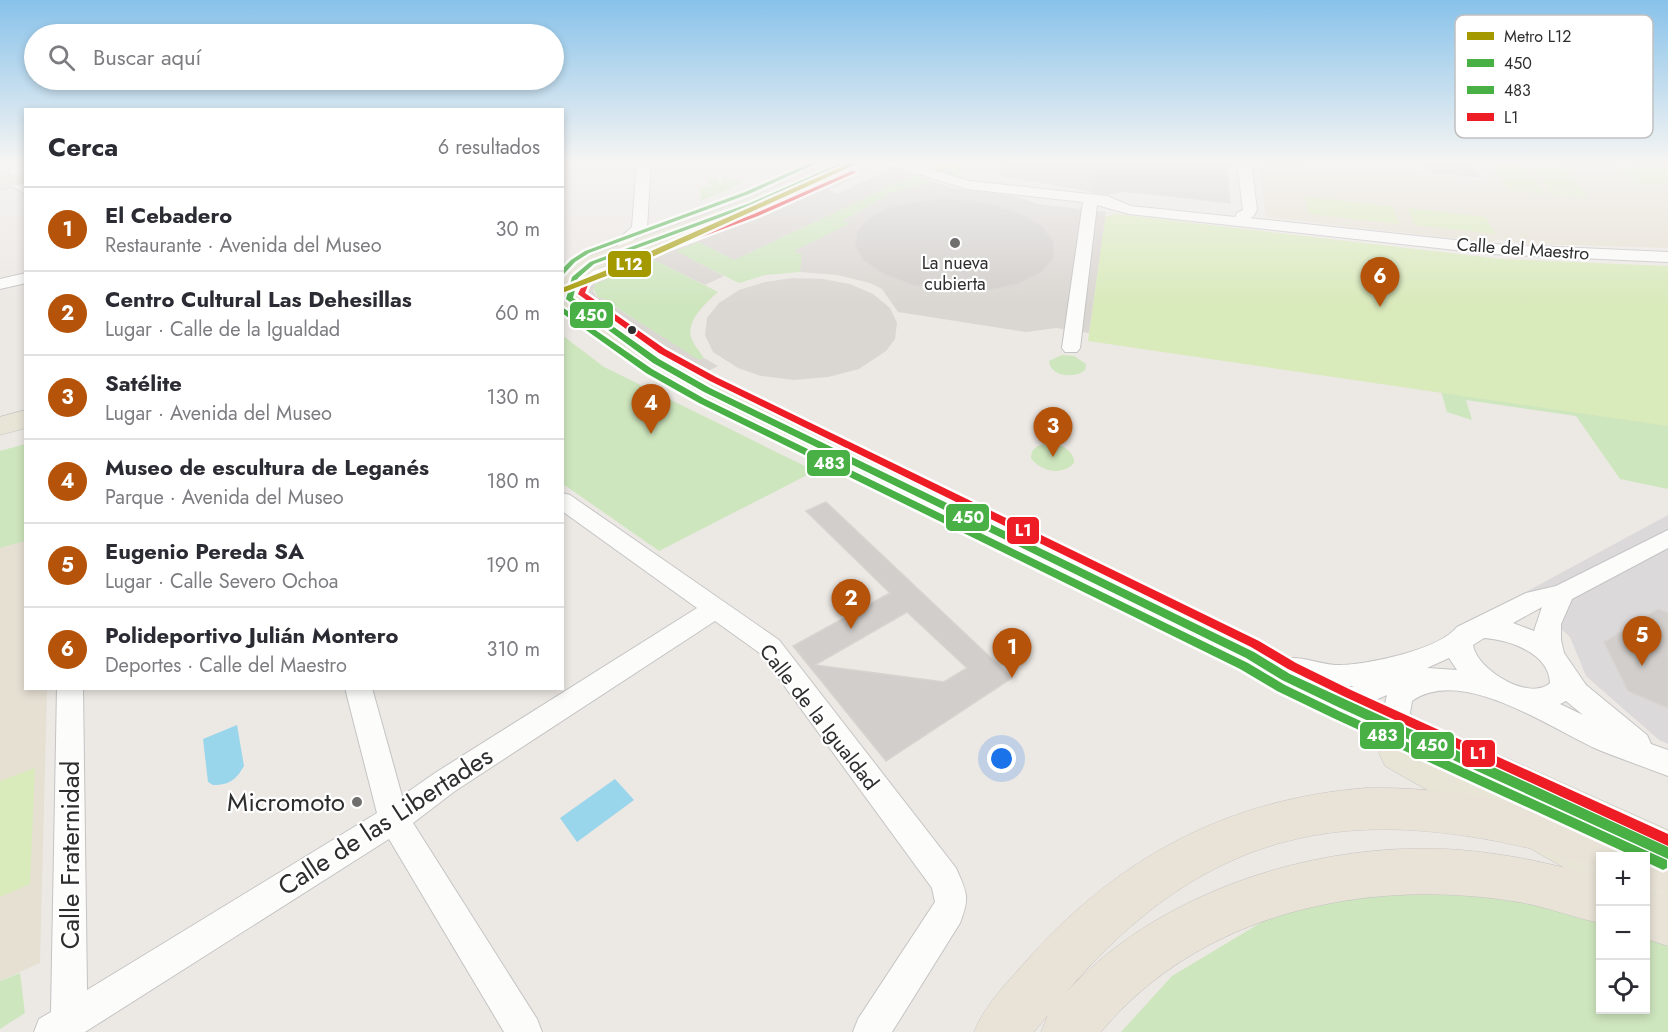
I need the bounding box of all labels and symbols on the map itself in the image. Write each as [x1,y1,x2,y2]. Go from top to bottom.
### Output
legend [1455,15,1653,138]
text: Metro L12 [1504,25,1571,48]
text: 450 [1504,52,1532,75]
text: 483 [1504,79,1531,102]
text: L1 [1504,106,1518,129]
street label: Calle del Maestro [1456,231,1590,267]
marker: La nueva cubierta [948,236,962,250]
line badge: L12 [607,250,652,278]
place label: La nueva cubierta [922,250,988,297]
text: L12 [615,253,643,276]
pin: 6 [1360,258,1400,307]
line badge: 450 [569,301,614,329]
text: 450 [575,304,607,327]
unlabelled marker [626,324,638,336]
pin: 4 [632,384,670,434]
pin: 3 [1034,408,1072,457]
line badge: 483 [806,449,851,477]
text: 483 [813,452,845,475]
line badge: 450 [945,503,990,532]
text: 450 [952,506,984,529]
line badge: L1 [1006,516,1040,545]
text: L1 [1015,519,1031,542]
pin: 2 [832,580,870,629]
pin: 5 [1622,616,1662,666]
pin: 1 [992,628,1032,678]
street label: Calle de la Igualdad [752,637,886,797]
line badge: 483 [1359,721,1405,750]
text: 483 [1366,724,1398,747]
line badge: 450 [1410,731,1455,760]
text: 450 [1416,734,1448,757]
street label: Calle de las Libertades [270,737,500,905]
line badge: L1 [1461,739,1496,768]
text: L1 [1470,742,1486,765]
your location [987,744,1016,773]
street label: Calle Fraternidad [51,761,89,949]
place label: Micromoto [227,783,345,821]
marker: Micromoto [350,795,364,809]

